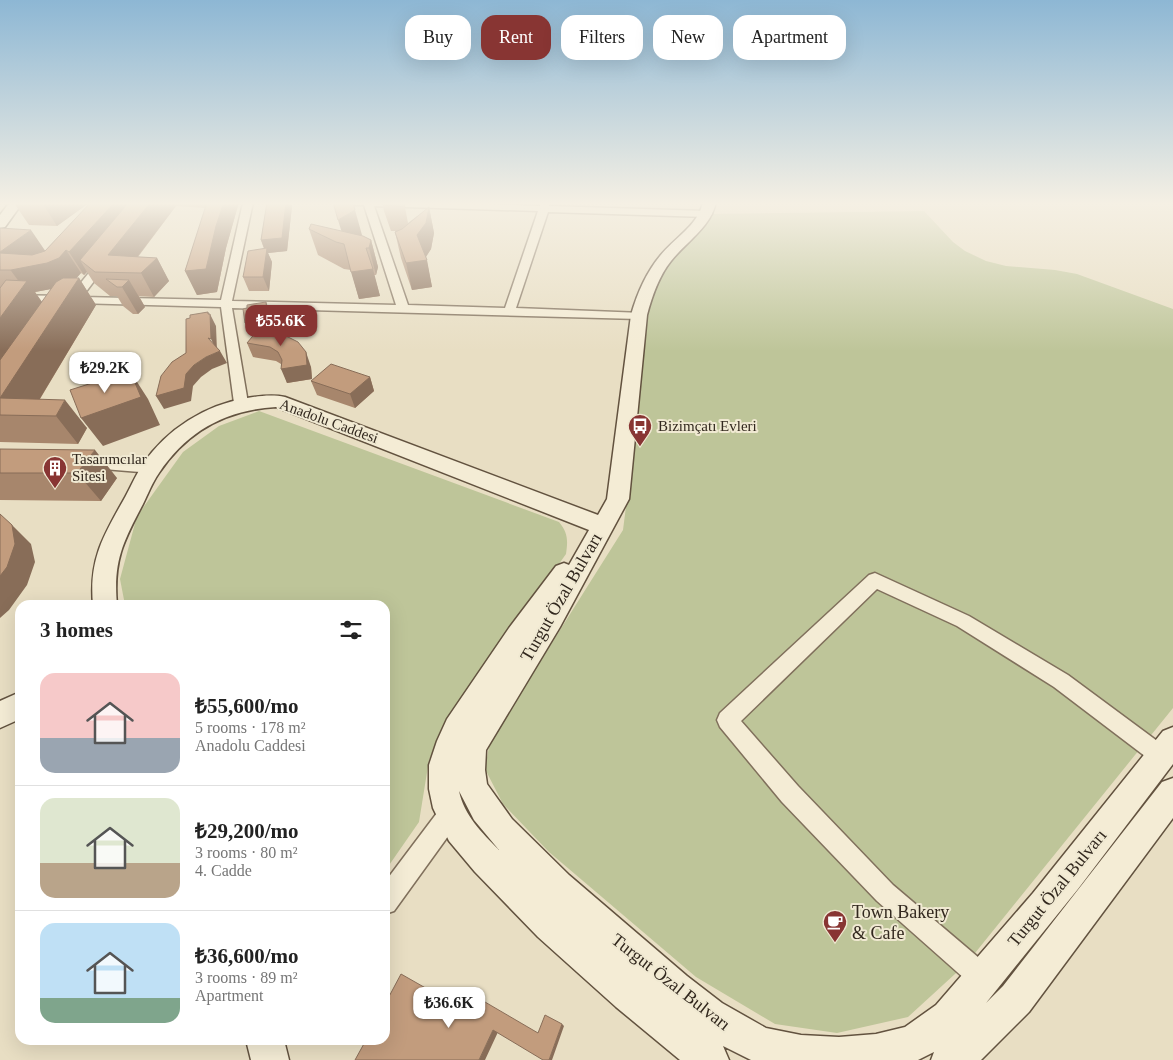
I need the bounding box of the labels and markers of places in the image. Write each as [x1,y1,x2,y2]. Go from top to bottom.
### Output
pin: ₺55.6K [240,304,322,347]
pin: ₺29.2K [64,352,146,394]
bus stop icon: Bizimçatı Evleri [627,413,653,447]
place label: Bizimçatı Evleri [658,418,757,434]
place label: Tasarımcılar Sitesi [72,451,147,484]
building icon: Tasarımcılar Sitesi [42,455,68,489]
place label: Town Bakery & Cafe [852,902,949,943]
cafe icon: Town Bakery & Cafe [822,909,848,943]
pin: ₺36.6K [408,986,490,1029]

